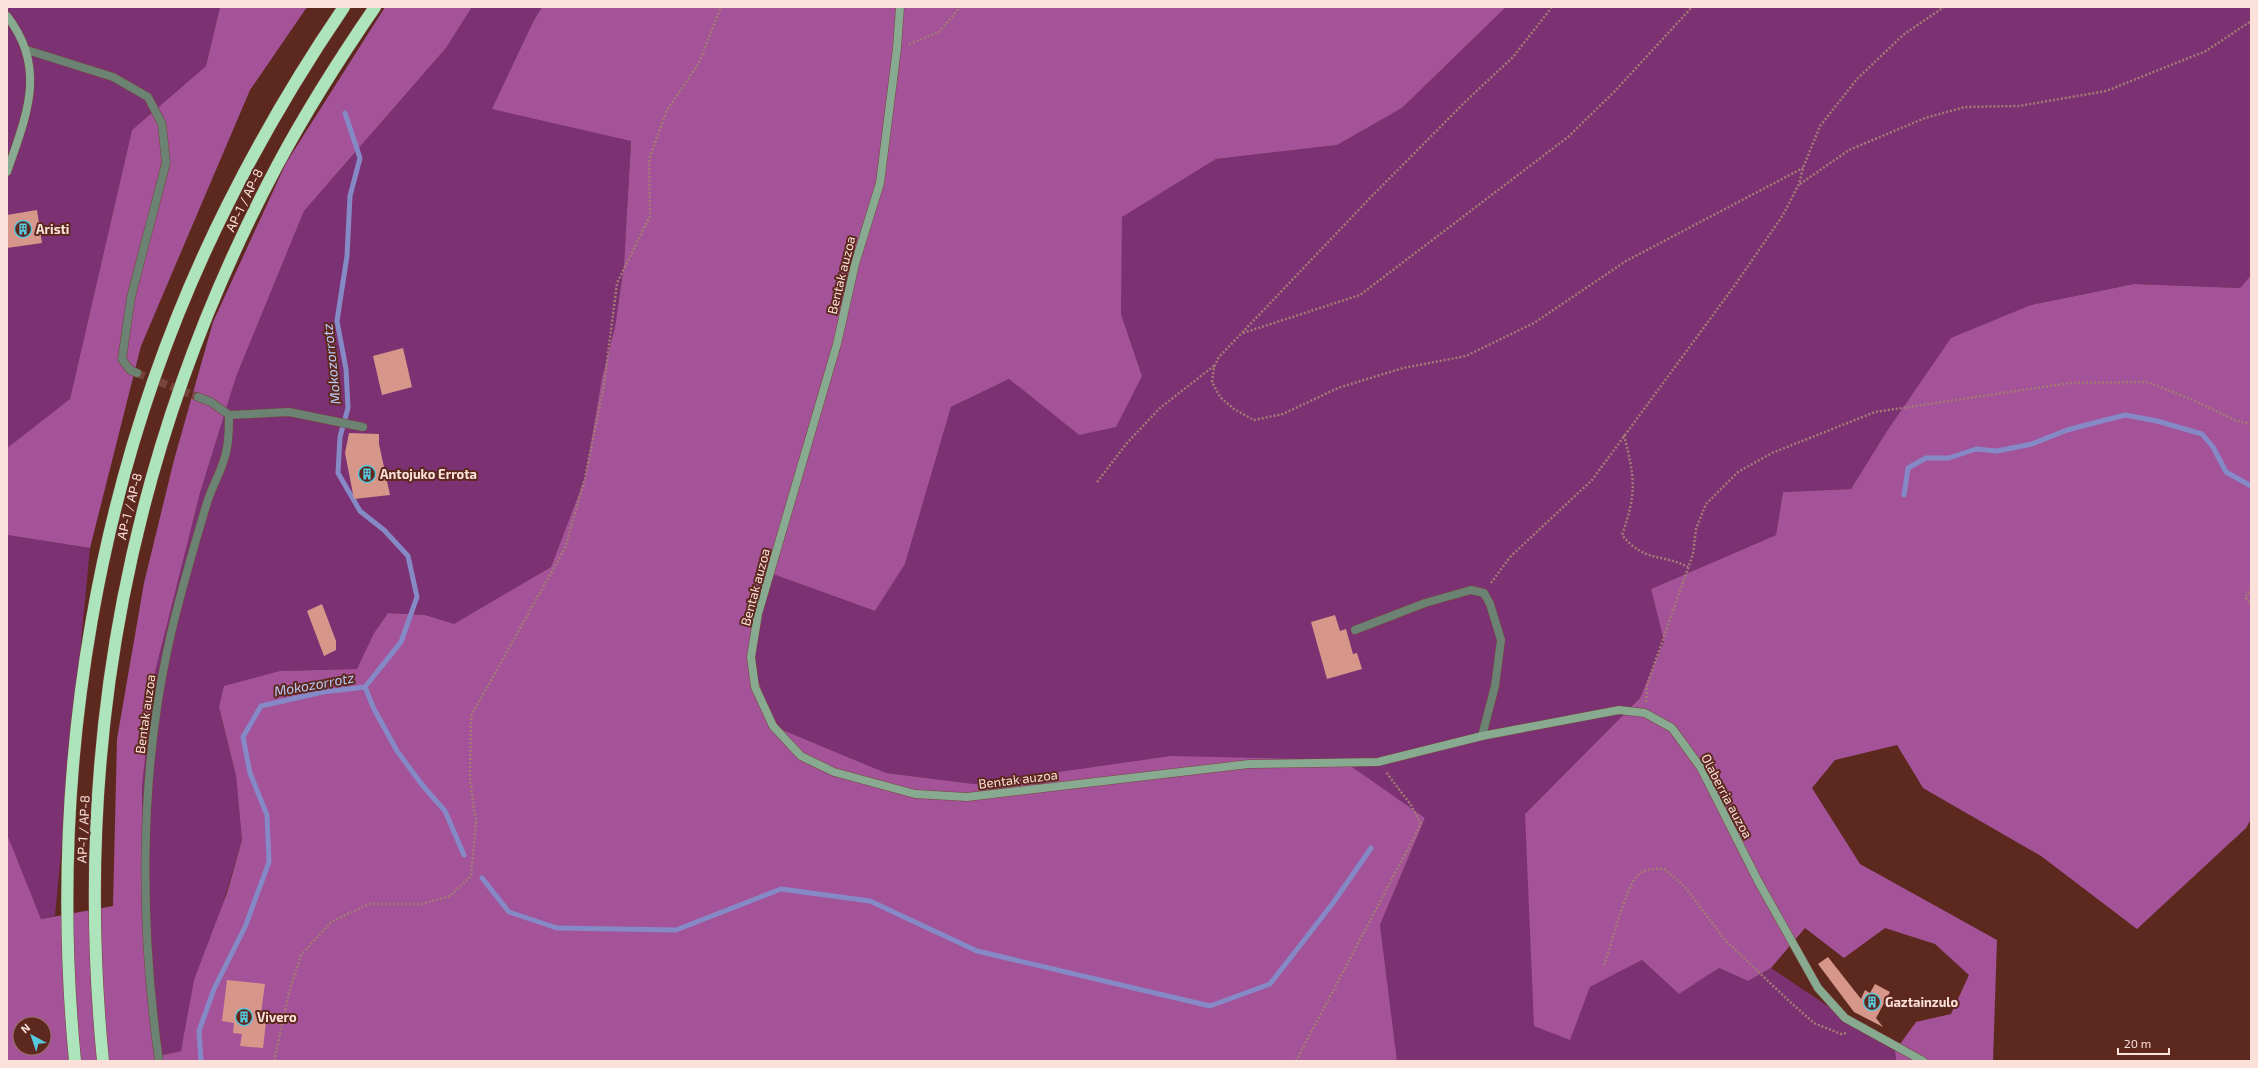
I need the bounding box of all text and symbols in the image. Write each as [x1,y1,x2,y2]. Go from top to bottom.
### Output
street label: AP-1 / AP-8 [222,166,266,234]
building icon: Aristi [13,219,33,239]
place label: Aristi [36,221,69,237]
street label: Bentak auzoa [824,234,858,316]
water label: Mokozorrotz [318,323,344,405]
building icon: Antojuko Errota [357,464,377,484]
place label: Antojuko Errota [380,466,477,482]
street label: AP-1 / AP-8 [113,471,145,541]
street label: Bentak auzoa [737,546,773,628]
water label: Mokozorrotz [272,669,356,699]
street label: Bentak auzoa [132,673,158,755]
street label: Olaberria auzoa [1698,751,1756,841]
street label: Bentak auzoa [977,766,1059,792]
street label: AP-1 / AP-8 [73,795,93,863]
building icon: Gaztainzulo [1862,992,1882,1012]
place label: Gaztainzulo [1885,994,1959,1010]
building icon: Vivero [234,1007,254,1027]
place label: Vivero [257,1009,297,1025]
north arrow [12,1016,52,1056]
text: N [18,1020,33,1035]
scale bar [2118,1030,2169,1056]
text: 20 m [2124,1036,2151,1050]

